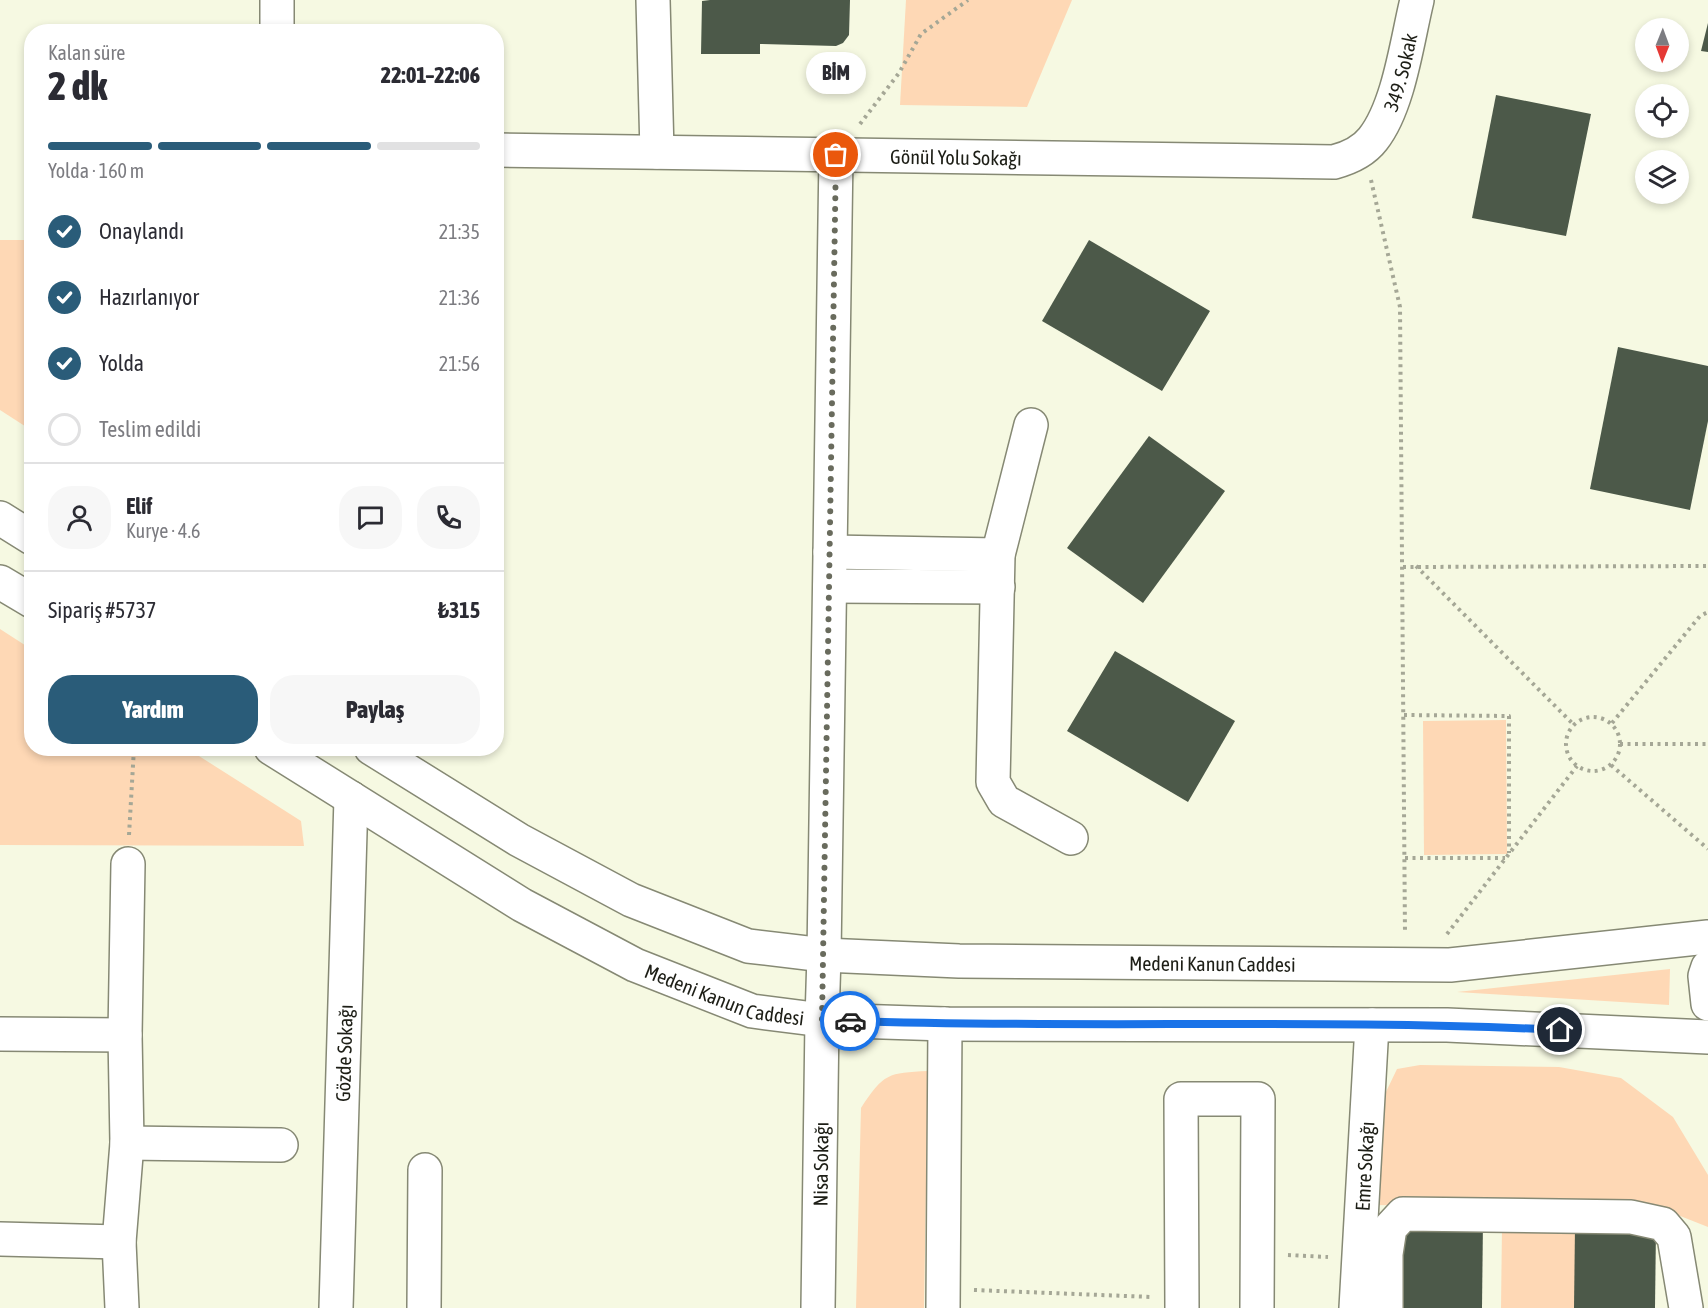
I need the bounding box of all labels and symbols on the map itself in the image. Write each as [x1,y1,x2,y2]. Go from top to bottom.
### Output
north arrow [1635,18,1689,72]
street label: 349. Sokak [1378,31,1421,114]
callout: BİM [806,53,866,95]
pin [810,129,861,180]
street label: Gönül Yolu Sokağı [890,144,1022,169]
street label: Medeni Kanun Caddesi [1129,951,1296,975]
street label: Medeni Kanun Caddesi [642,959,806,1029]
courier [820,991,880,1051]
street label: Gözde Sokağı [331,1004,356,1102]
pin [1534,1004,1585,1055]
street label: Emre Sokağı [1350,1121,1378,1212]
street label: Nisa Sokağı [808,1122,832,1207]

